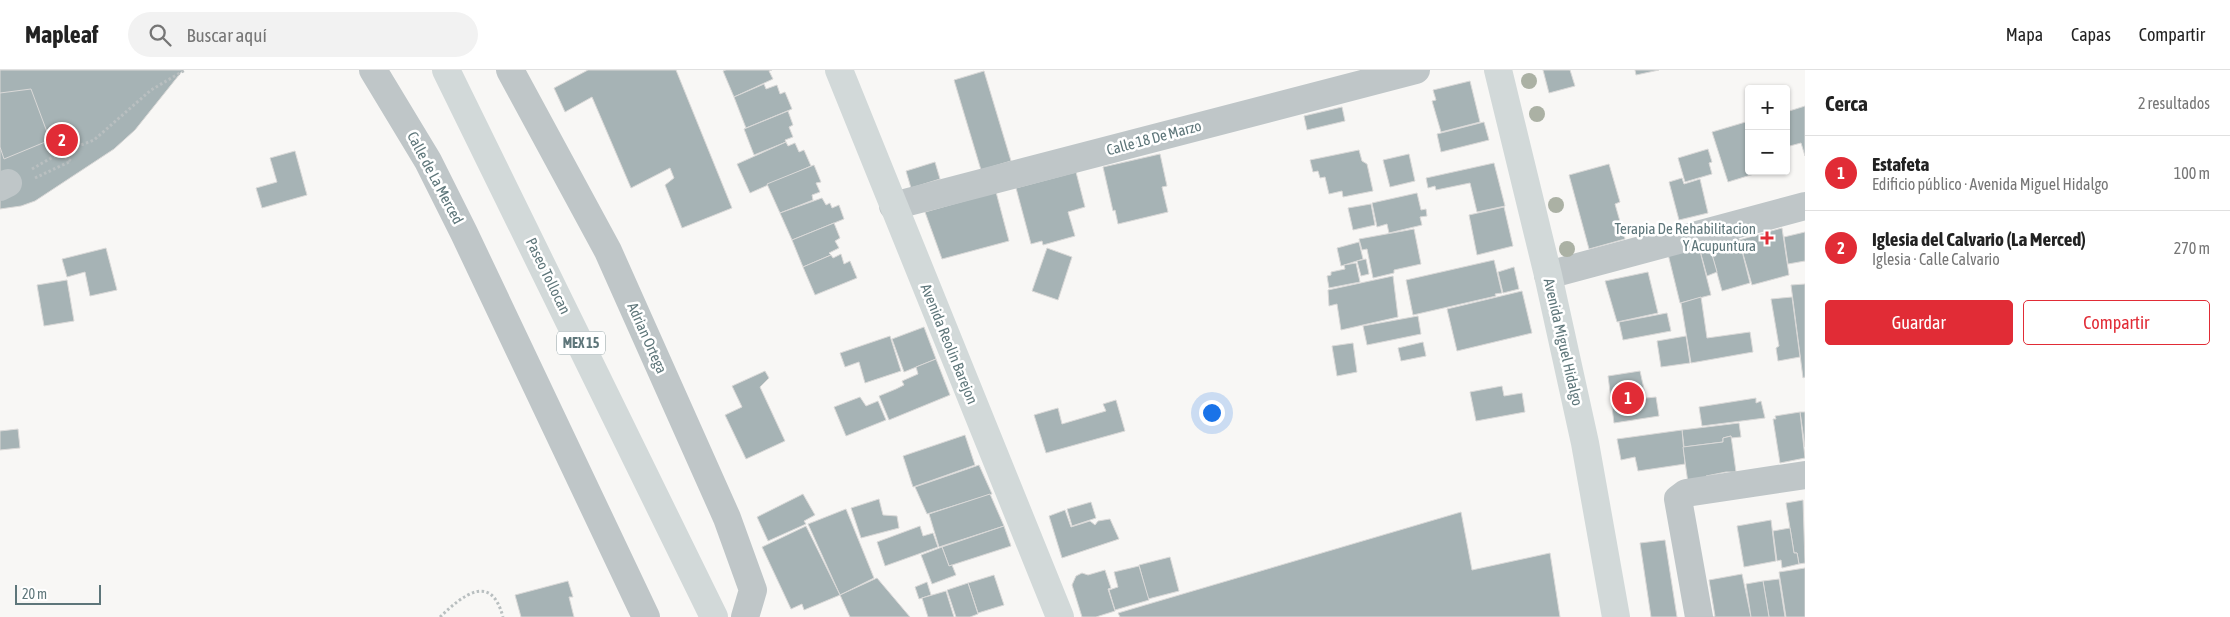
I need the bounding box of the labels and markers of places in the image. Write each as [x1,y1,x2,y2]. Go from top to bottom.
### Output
pin: 2 [46,121,78,159]
place label: Terapia De Rehabilitacion Y Acupuntura [1614,220,1756,254]
marker: Terapia De Rehabilitacion Y Acupuntura [1760,231,1774,245]
pin: 1 [1612,379,1644,417]

